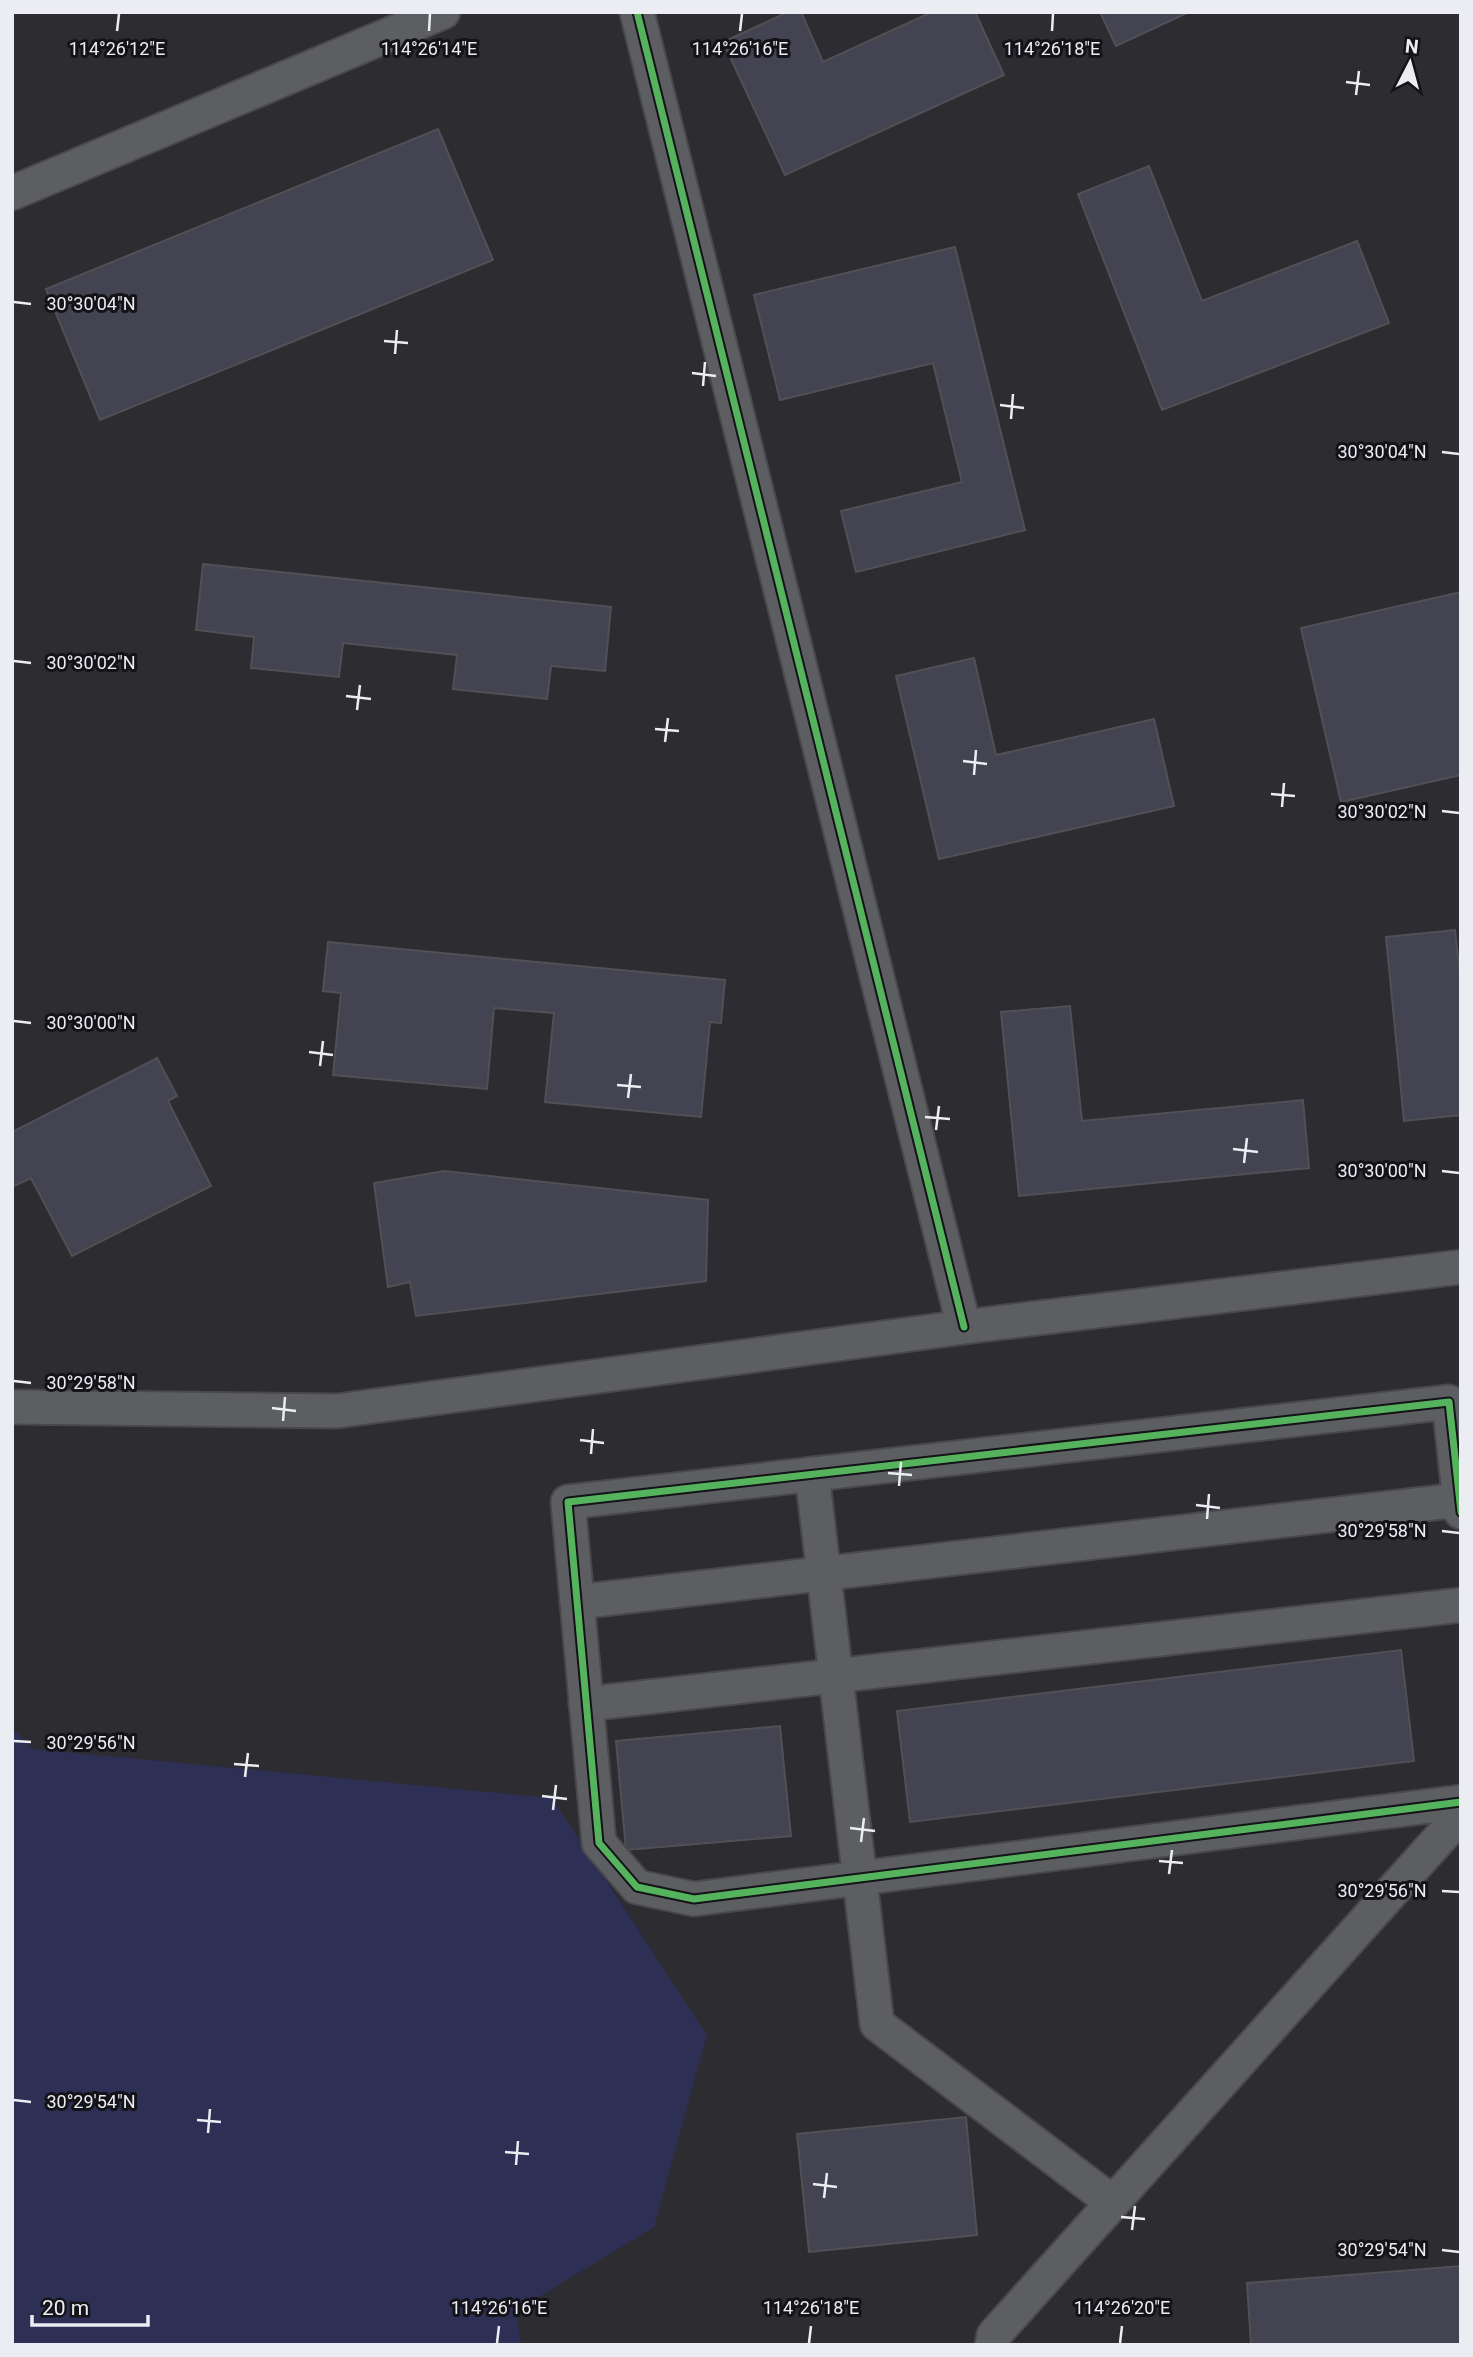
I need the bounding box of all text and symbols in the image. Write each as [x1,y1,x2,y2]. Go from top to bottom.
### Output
north arrow [1375,28,1445,98]
text: N [1404,34,1420,59]
text: 114°26'12"E [69,38,165,59]
text: 114°26'14"E [381,38,477,59]
text: 114°26'16"E [692,38,788,59]
text: 114°26'18"E [1004,38,1100,59]
text: 30°30'04"N [46,293,136,314]
text: 30°30'04"N [1337,441,1427,462]
text: 30°30'02"N [46,652,136,673]
text: 30°30'02"N [1337,801,1427,822]
text: 30°30'00"N [46,1012,136,1033]
text: 30°30'00"N [1337,1160,1427,1181]
text: 30°29'58"N [46,1372,136,1393]
text: 30°29'58"N [1337,1520,1427,1541]
text: 30°29'56"N [46,1732,136,1753]
text: 30°29'56"N [1337,1880,1427,1901]
text: 30°29'54"N [46,2091,136,2112]
text: 30°29'54"N [1337,2239,1427,2260]
scale bar [32,2284,147,2328]
text: 20 m [42,2296,89,2320]
text: 114°26'16"E [451,2297,547,2318]
text: 114°26'18"E [763,2297,859,2318]
text: 114°26'20"E [1074,2297,1170,2318]

